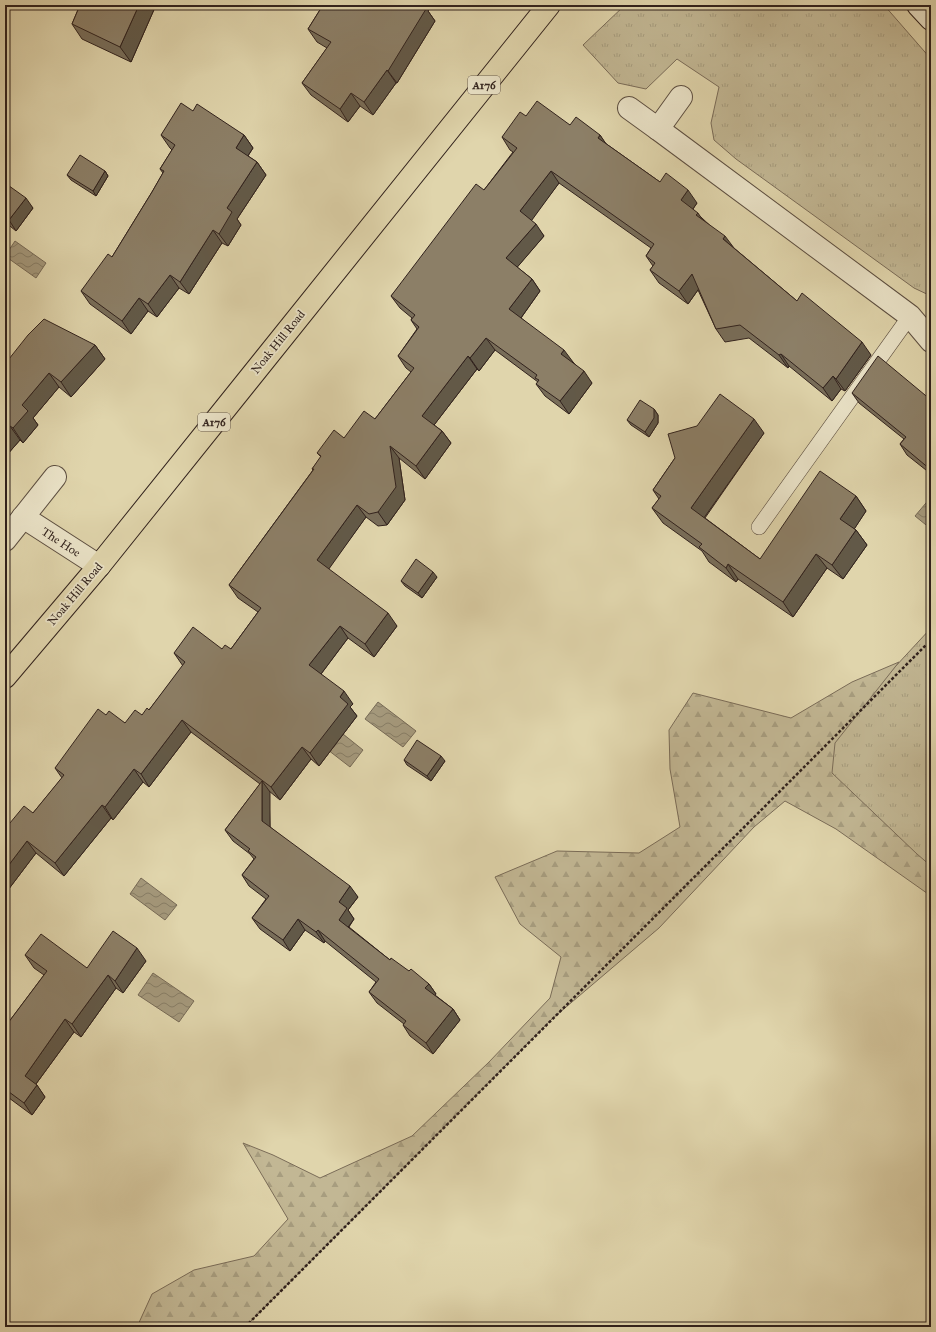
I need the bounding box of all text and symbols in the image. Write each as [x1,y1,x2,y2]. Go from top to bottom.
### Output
road number: A176 [468,76,500,94]
street label: Noak Hill Road [248,307,308,377]
road number: A176 [198,413,230,431]
street label: The Hoe [39,524,83,560]
street label: Noak Hill Road [45,560,105,628]

